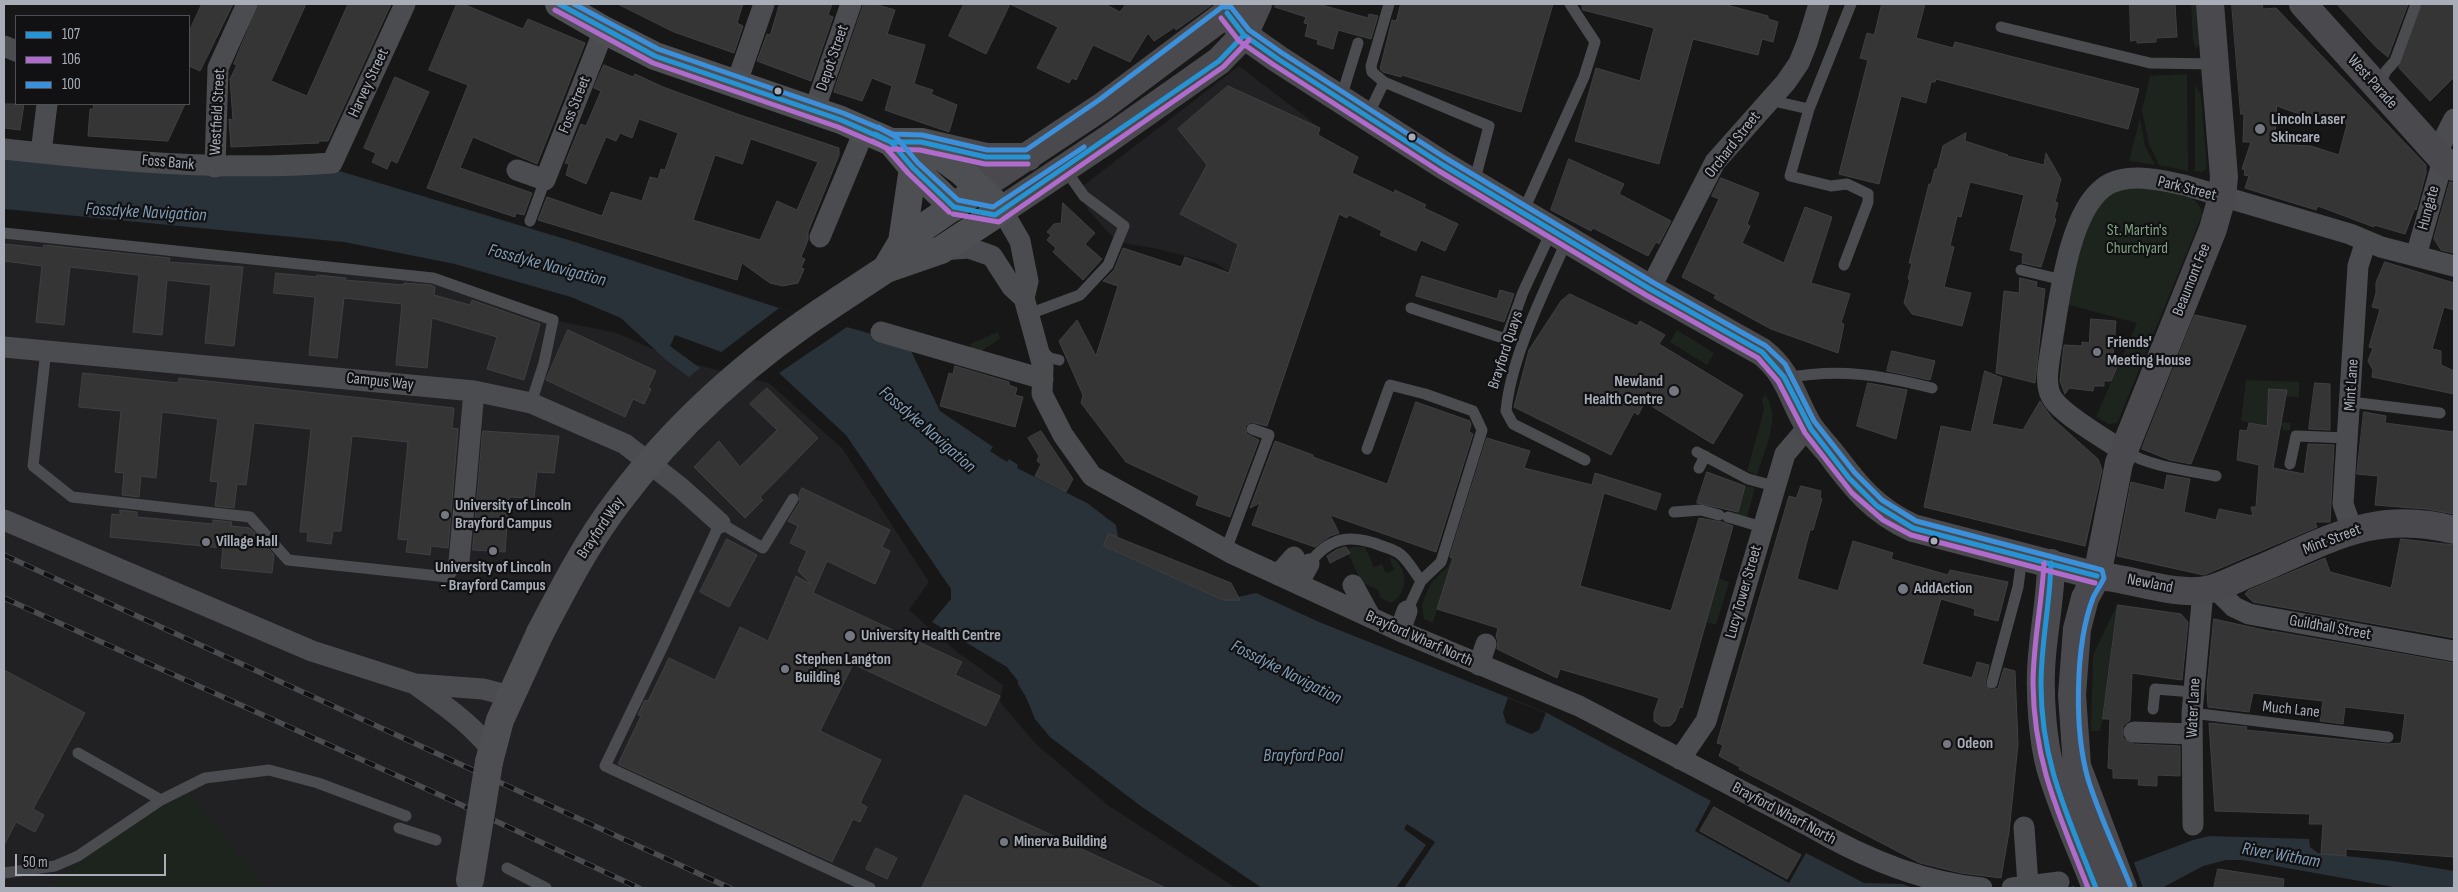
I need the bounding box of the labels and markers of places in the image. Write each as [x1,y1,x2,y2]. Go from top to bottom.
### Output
unlabelled marker [773,86,783,96]
place label: Lincoln Laser Skincare [2271,110,2345,148]
marker: Lincoln Laser Skincare [2253,122,2267,136]
unlabelled marker [1407,132,1417,142]
place label: Friends' Meeting House [2107,333,2191,371]
marker: Friends' Meeting House [2091,346,2103,358]
place label: Newland Health Centre [1584,372,1663,410]
marker: Newland Health Centre [1667,384,1681,398]
place label: University of Lincoln Brayford Campus [455,496,571,534]
marker: University of Lincoln Brayford Campus [439,509,451,521]
place label: Village Hall [216,532,278,552]
marker: Village Hall [200,536,212,548]
unlabelled marker [1929,536,1939,546]
marker: University of Lincoln - Brayford Campus [487,545,499,557]
place label: University of Lincoln - Brayford Campus [435,558,551,596]
place label: AddAction [1914,579,1972,599]
marker: AddAction [1896,582,1910,596]
place label: University Health Centre [861,626,1001,646]
marker: University Health Centre [843,629,857,643]
place label: Stephen Langton Building [795,650,891,688]
marker: Stephen Langton Building [779,663,791,675]
place label: Odeon [1957,734,1993,754]
marker: Odeon [1941,738,1953,750]
place label: Minerva Building [1014,832,1107,852]
marker: Minerva Building [998,836,1010,848]

